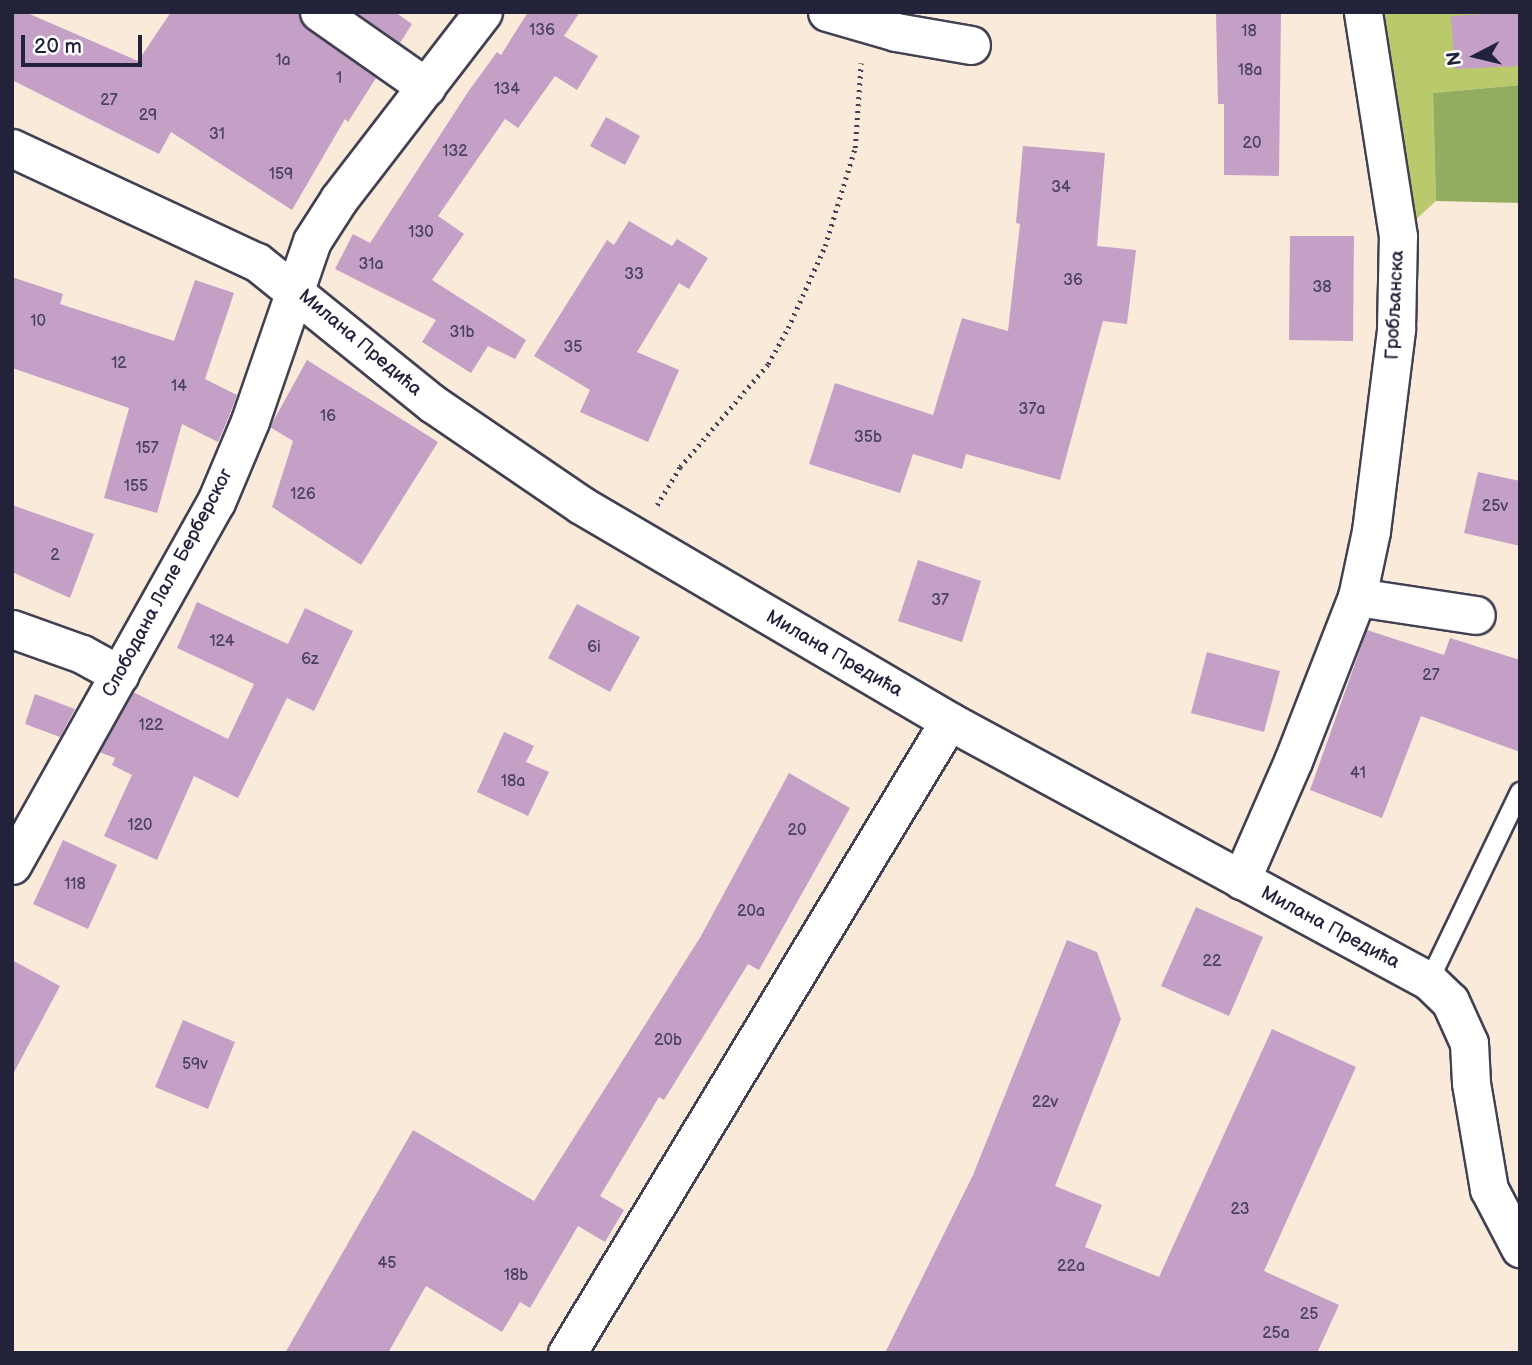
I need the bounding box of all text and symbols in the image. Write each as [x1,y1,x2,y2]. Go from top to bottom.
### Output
scale bar [24,21,145,65]
house number: 136 [529,21,555,41]
north arrow [1441,21,1511,91]
house number: 18 [1241,22,1257,42]
text: 20 m [34,34,82,59]
text: N [1442,50,1467,67]
house number: 1a [275,51,291,71]
house number: 18a [1238,61,1262,81]
house number: 1 [336,69,342,89]
house number: 134 [494,80,520,100]
house number: 27 [100,91,118,111]
house number: 29 [139,106,157,126]
house number: 31 [209,125,225,145]
house number: 20 [1243,134,1261,154]
house number: 132 [442,142,468,162]
house number: 159 [269,165,293,185]
house number: 34 [1051,178,1071,198]
house number: 130 [408,223,434,243]
street label: Гробљанска [1381,250,1409,360]
house number: 31a [358,255,384,275]
house number: 33 [624,265,644,285]
house number: 36 [1063,271,1083,291]
house number: 38 [1312,278,1332,298]
street label: Милана Предића [294,285,426,401]
house number: 10 [30,312,46,332]
house number: 31b [449,323,475,343]
house number: 35 [563,338,583,358]
house number: 12 [111,354,127,374]
house number: 14 [171,377,187,397]
house number: 37a [1019,400,1045,420]
house number: 16 [320,407,336,427]
house number: 35b [854,428,882,448]
house number: 157 [135,439,159,459]
street label: Слободана Лале Берберског [98,465,238,701]
house number: 155 [124,477,148,497]
house number: 126 [290,485,316,505]
house number: 25v [1482,497,1508,517]
house number: 2 [50,546,60,566]
house number: 37 [931,591,949,611]
street label: Милана Предића [762,606,906,702]
house number: 124 [209,632,235,652]
house number: 6i [587,638,601,658]
house number: 6z [301,650,319,670]
house number: 27 [1422,666,1440,686]
house number: 122 [138,716,164,736]
house number: 41 [1350,764,1366,784]
house number: 18a [501,772,525,792]
house number: 120 [127,816,153,836]
house number: 20 [788,821,806,841]
house number: 118 [64,875,86,895]
street label: Милана Предића [1257,882,1403,974]
house number: 20a [737,902,765,922]
house number: 22 [1203,952,1221,972]
house number: 20b [654,1031,682,1051]
house number: 59v [182,1055,208,1075]
house number: 22v [1032,1093,1058,1113]
house number: 23 [1231,1200,1249,1220]
house number: 45 [378,1254,396,1274]
house number: 22a [1057,1257,1085,1277]
house number: 18b [504,1266,528,1286]
house number: 25 [1300,1305,1318,1325]
house number: 25a [1262,1324,1290,1344]

